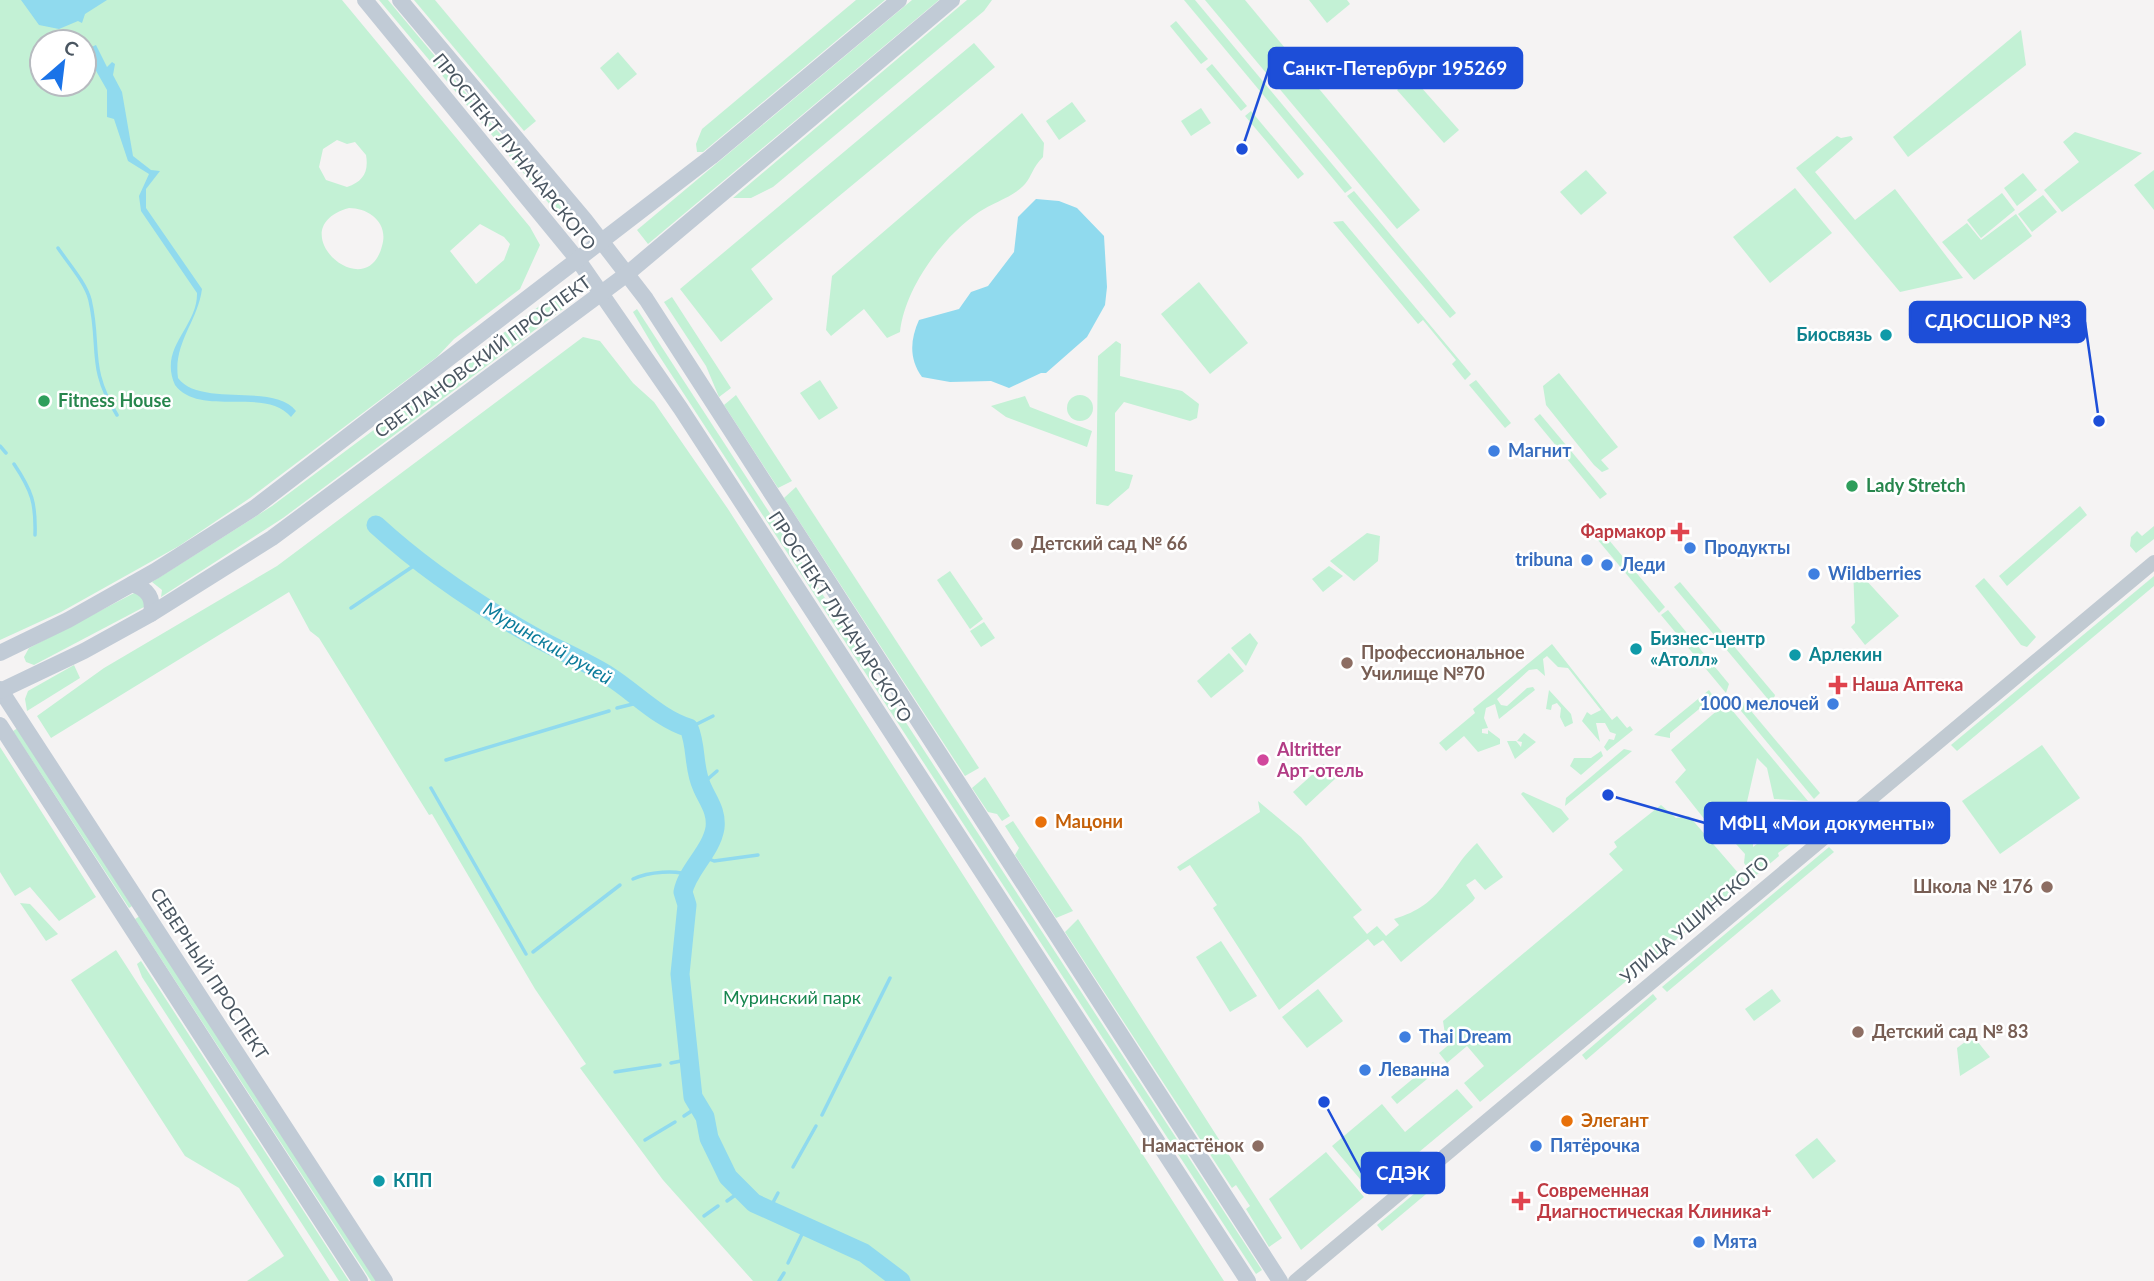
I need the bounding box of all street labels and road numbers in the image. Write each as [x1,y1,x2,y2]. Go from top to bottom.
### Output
street label: ПРОСПЕКТ ЛУНАЧАРСКОГО [429,49,601,254]
street label: СВЕТЛАНОВСКИЙ ПРОСПЕКТ [370,270,595,442]
street label: ПРОСПЕКТ ЛУНАЧАРСКОГО [764,507,917,726]
street label: УЛИЦА УШИНСКОГО [1616,851,1773,988]
street label: СЕВЕРНЫЙ ПРОСПЕКТ [146,883,274,1064]

